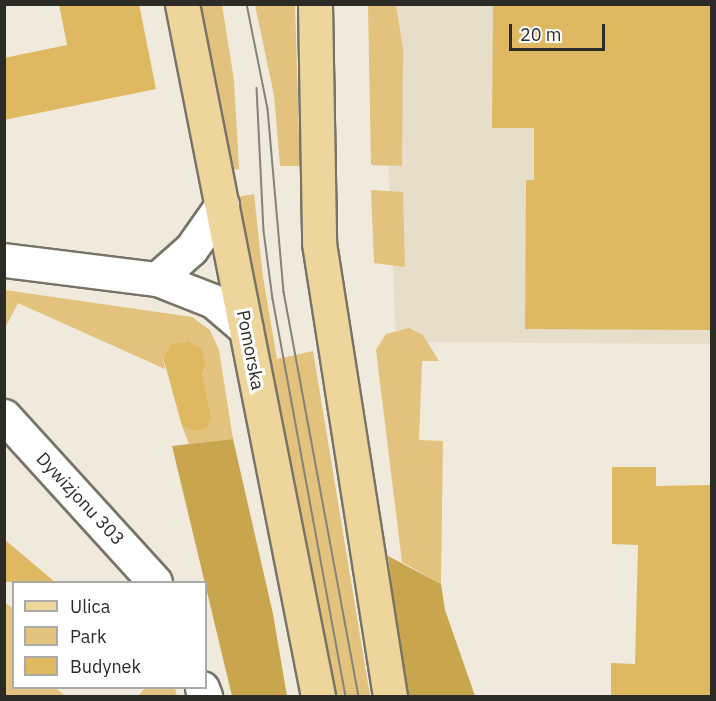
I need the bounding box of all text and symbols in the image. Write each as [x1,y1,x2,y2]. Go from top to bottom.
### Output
scale bar [512,12,608,50]
text: 20 m [520,23,562,46]
street label: Pomorska [232,308,268,392]
street label: Dywizjonu 303 [31,448,129,550]
legend [12,581,207,689]
text: Ulica [70,595,110,618]
text: Park [70,625,106,648]
text: Budynek [70,655,141,678]

